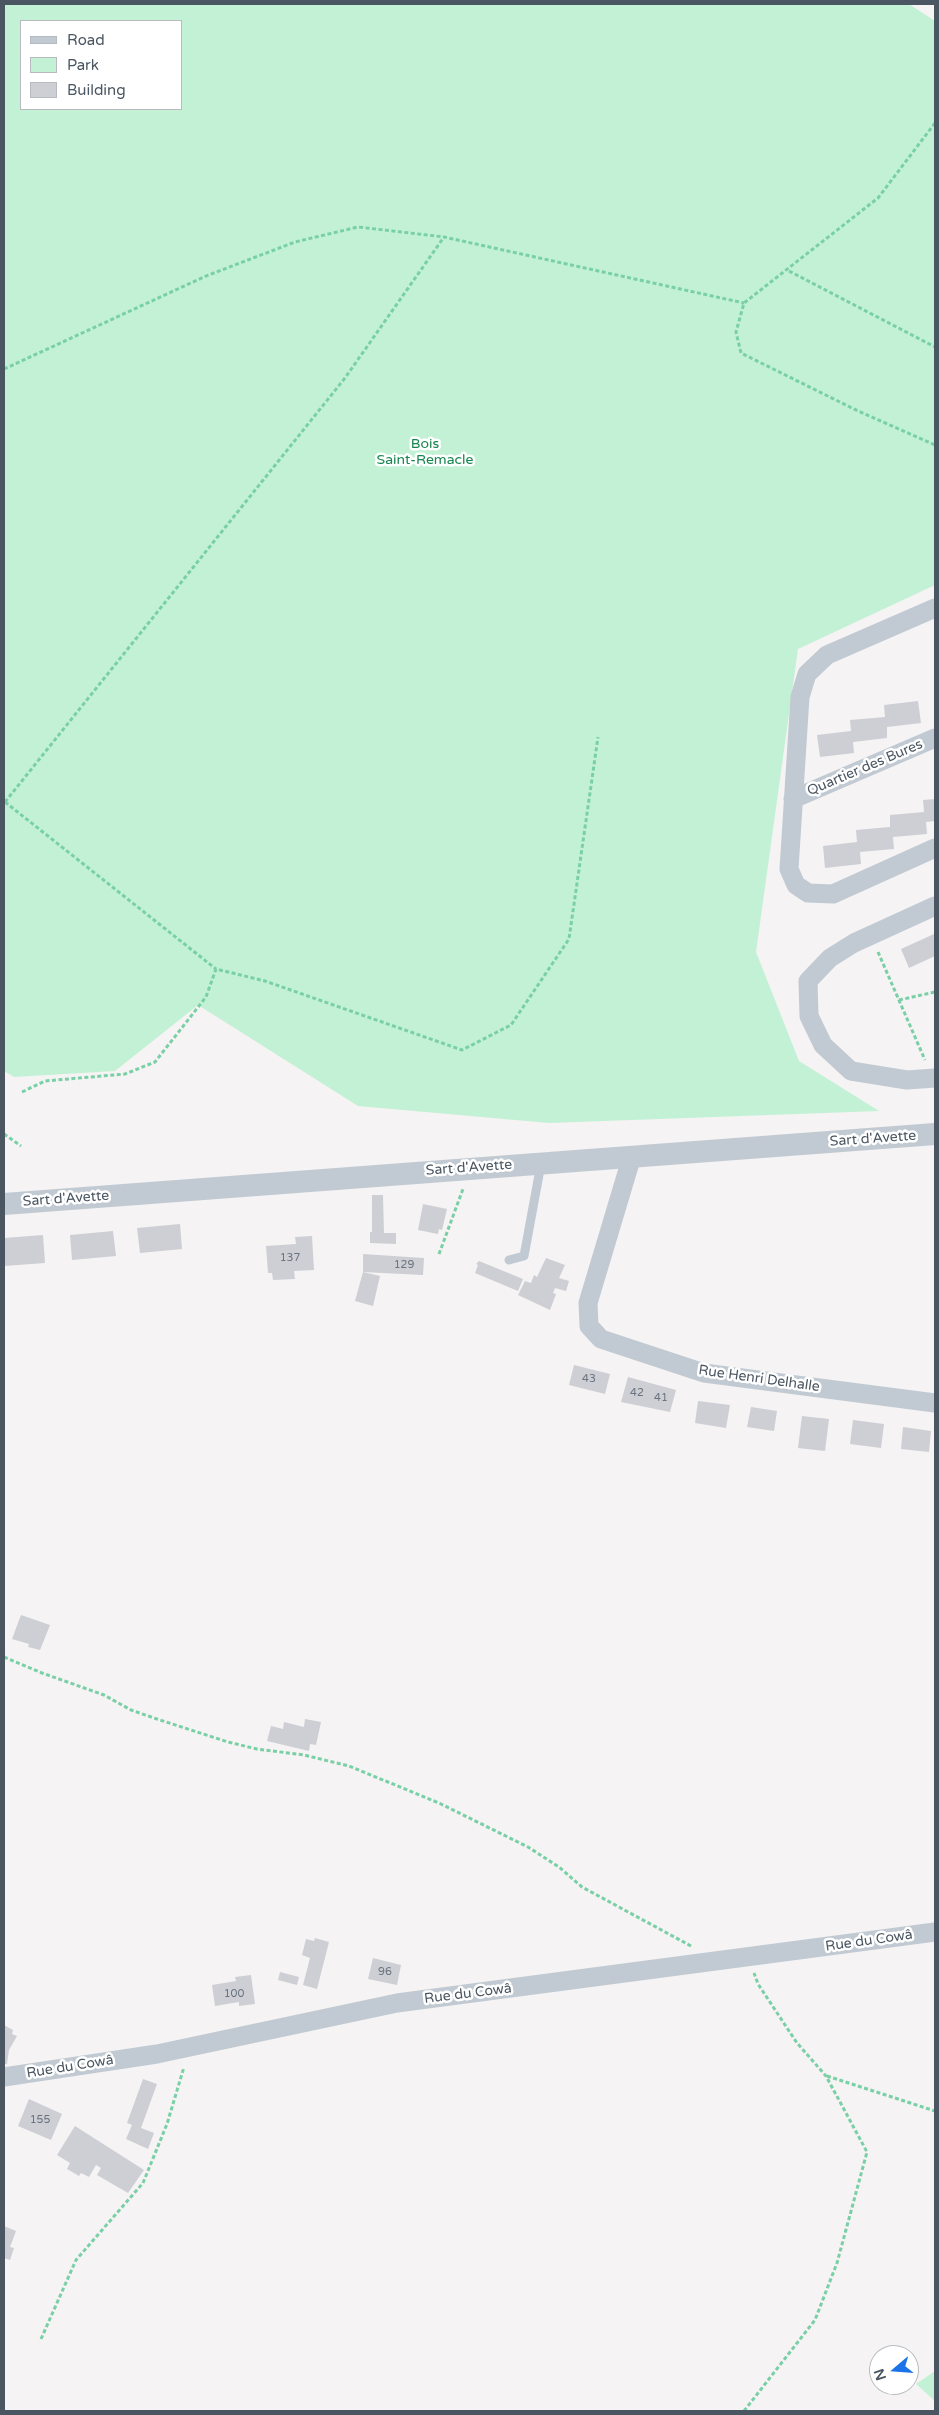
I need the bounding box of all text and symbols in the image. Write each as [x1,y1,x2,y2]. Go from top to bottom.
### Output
legend [20,20,182,110]
text: Road [67,31,105,49]
text: Park [67,56,99,74]
text: Building [67,81,126,99]
park label: Bois Saint-Remacle [377,436,473,468]
street label: Quartier des Bures [805,736,925,800]
street label: Sart d'Avette [829,1128,917,1150]
street label: Sart d'Avette [425,1157,513,1179]
street label: Sart d'Avette [22,1188,110,1210]
house number: 137 [280,1251,300,1265]
house number: 129 [394,1258,414,1272]
street label: Rue Henri Delhalle [697,1362,821,1396]
house number: 43 [582,1372,596,1386]
house number: 42 [630,1386,644,1400]
house number: 41 [654,1391,668,1405]
street label: Rue du Cowâ [824,1927,914,1955]
house number: 96 [378,1965,392,1979]
street label: Rue du Cowâ [423,1980,513,2008]
house number: 100 [224,1987,244,2001]
street label: Rue du Cowâ [25,2052,115,2082]
house number: 155 [30,2113,50,2127]
north arrow [869,2345,919,2395]
text: N [870,2367,890,2382]

